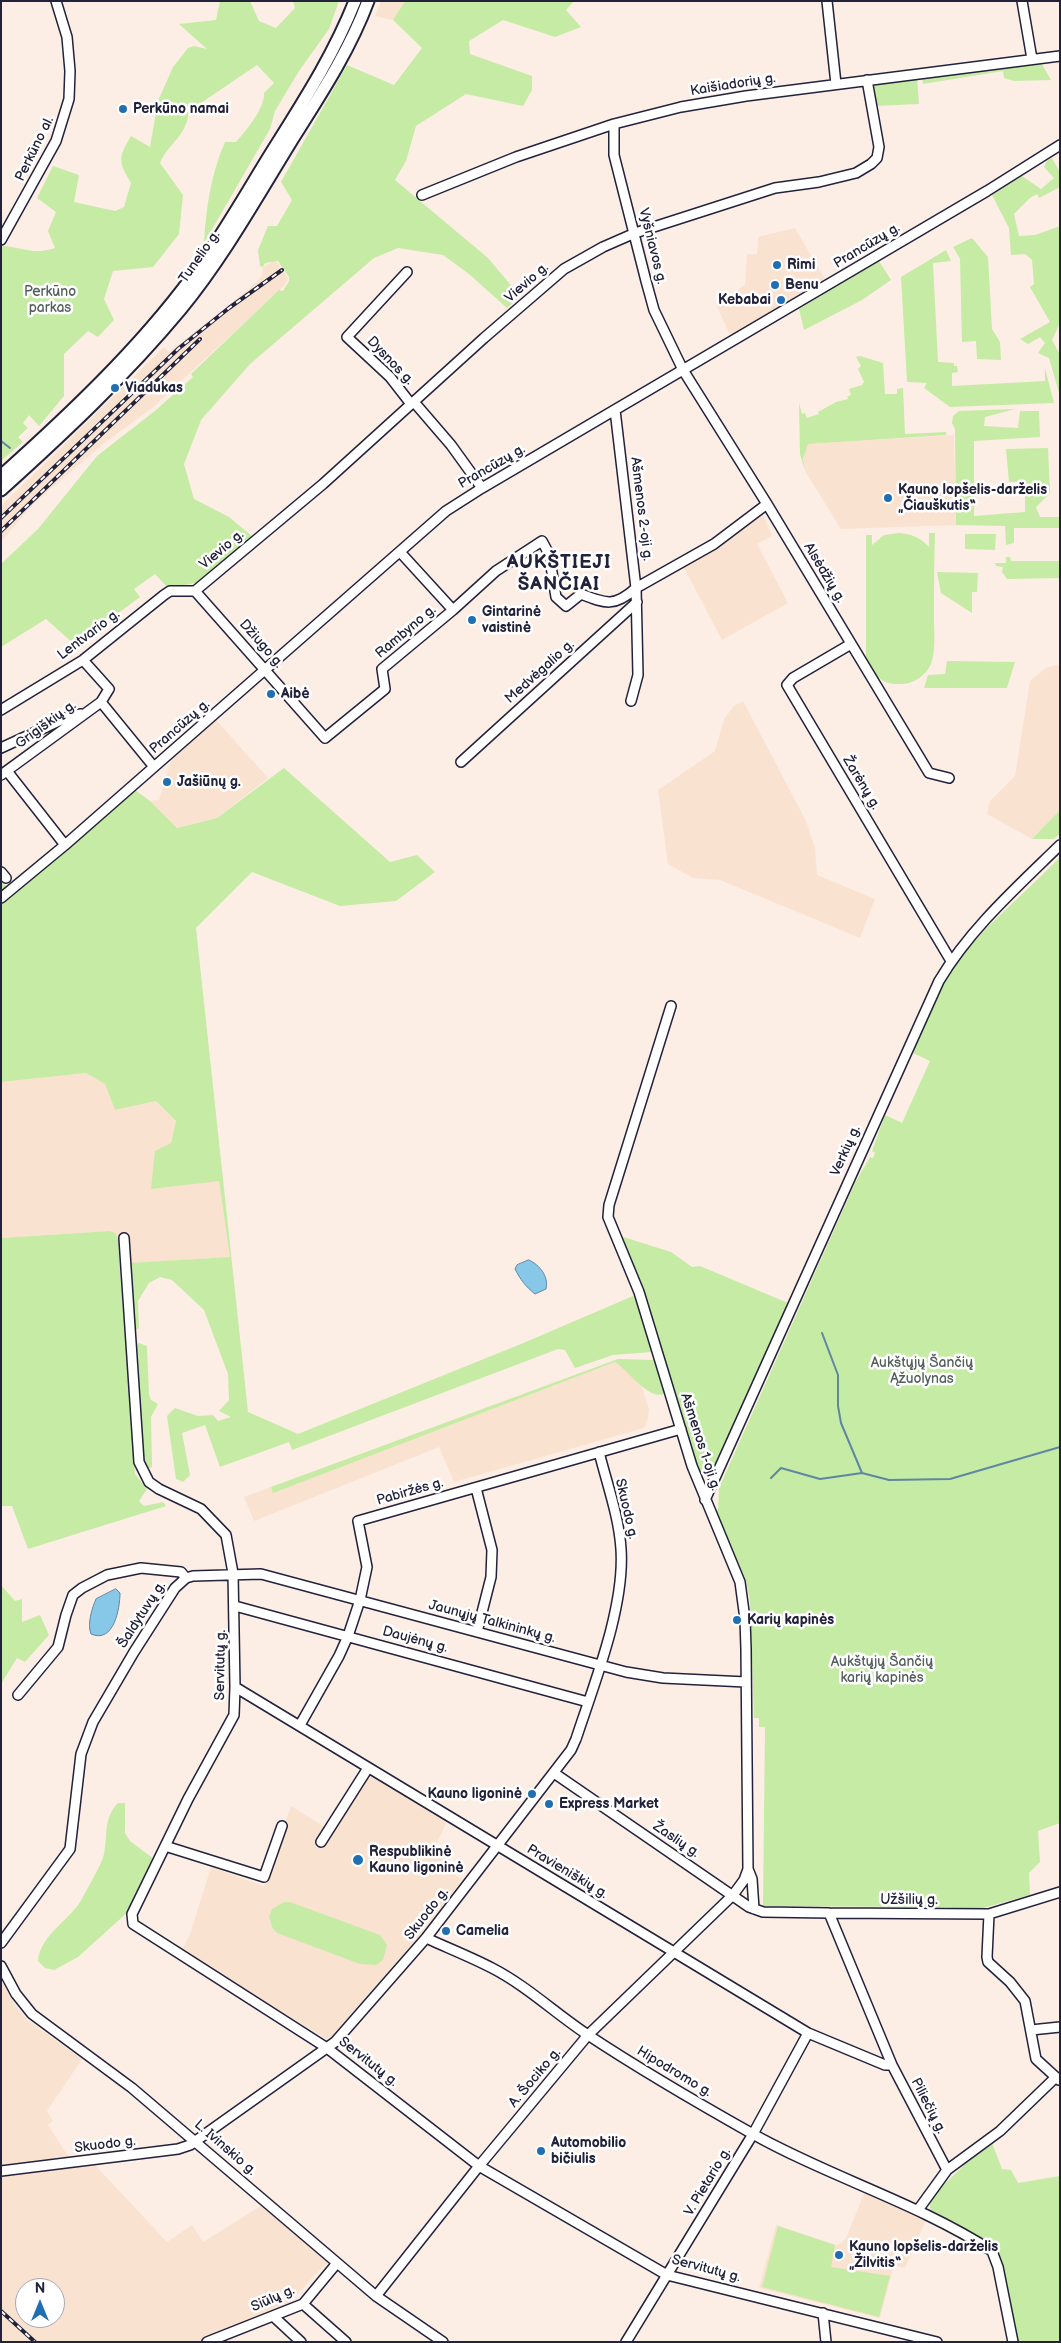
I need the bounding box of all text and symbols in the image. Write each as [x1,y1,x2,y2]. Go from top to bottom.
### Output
street label: Kaišiadorių g. [689,70,777,100]
place label: Perkūno namai [133,101,229,117]
marker: Perkūno namai [117,103,129,115]
street label: Perkūno al. [12,114,58,184]
street label: Vyšniavos g. [634,206,670,286]
street label: Prancūzų g. [831,220,903,272]
street label: Tunelio g. [176,227,224,287]
place label: Rimi [787,257,815,273]
street label: Vievio g. [502,259,552,307]
marker: Rimi [771,259,783,271]
place label: Benu [785,277,819,293]
marker: Benu [769,279,781,291]
park label: Perkūno parkas [24,284,76,316]
place label: Kebabai [718,292,771,308]
marker: Kebabai [775,294,787,306]
street label: Dysnos g. [363,333,417,389]
place label: Viadukas [125,380,183,396]
marker: Viadukas [109,382,121,394]
street label: Prancūzų g. [456,441,528,493]
street label: Ašmenos 2-oji g. [626,456,656,562]
place label: Kauno lopšelis-darželis „Čiauškutis“ [898,482,1047,514]
marker: Kauno lopšelis-darželis „Čiauškutis“ [882,492,894,504]
street label: Vievio g. [196,527,248,573]
street label: Alsėdžių g. [799,540,849,606]
district label: AUKŠTIEJI ŠANČIAI [506,552,612,596]
street label: Rambyno g. [372,602,440,662]
place label: Gintarinė vaistinė [482,604,541,636]
street label: Lentvario g. [55,606,123,664]
marker: Gintarinė vaistinė [466,614,478,626]
street label: Džiugo g. [235,616,287,672]
street label: Medvėgalio g. [502,636,578,708]
place label: Aibė [281,686,309,702]
marker: Aibė [265,688,277,700]
street label: Prancūzų g. [146,696,214,758]
street label: Grigiškių g. [12,697,80,753]
street label: Žarėnų g. [839,753,883,813]
place label: Jašiūnų g. [177,774,241,790]
marker: Jašiūnų g. [161,776,173,788]
street label: Verkių g. [827,1123,865,1179]
park label: Aukštųjų Šančių Ąžuolynas [871,1355,973,1388]
street label: Ašmenos 1-oji g. [676,1391,724,1493]
street label: Pabiržės g. [375,1474,445,1510]
street label: Skuodo g. [611,1477,641,1541]
street label: Šaldytuvų g. [114,1579,170,1651]
street label: Jaunųjų Talkininkų g. [427,1597,557,1647]
place label: Karių kapinės [747,1612,834,1628]
marker: Karių kapinės [731,1614,743,1626]
street label: Daujėnų g. [380,1623,450,1657]
street label: Servitutų g. [212,1629,230,1701]
park label: Aukštųjų Šančių karių kapinės [831,1654,933,1686]
place label: Kauno ligoninė [427,1786,522,1802]
marker: Kauno ligoninė [526,1788,538,1800]
place label: Express Market [559,1796,659,1812]
marker: Express Market [543,1798,555,1810]
street label: Žaslių g. [650,1818,702,1862]
street label: Pravieniškių g. [523,1841,611,1903]
place label: Respublikinė Kauno ligoninė [369,1844,464,1876]
marker: Respublikinė Kauno ligoninė [351,1853,365,1867]
street label: Skuodo g. [401,1885,453,1943]
street label: Užšilių g. [880,1892,938,1908]
place label: Camelia [456,1923,509,1939]
marker: Camelia [440,1925,452,1937]
street label: Servitutų g. [335,2034,401,2090]
street label: Hipodromo g. [633,2043,715,2101]
street label: A. Šociko g. [505,2045,565,2111]
street label: Piliečių g. [907,2075,949,2137]
street label: L. Ivinskio g. [191,2117,259,2179]
street label: Skuodo g. [73,2133,137,2157]
place label: Automobilio bičiulis [551,2135,626,2168]
marker: Automobilio bičiulis [535,2145,547,2157]
street label: V. Pietario g. [681,2145,735,2219]
place label: Kauno lopšelis-darželis „Žilvitis“ [849,2239,998,2272]
marker: Kauno lopšelis-darželis „Žilvitis“ [833,2249,845,2261]
street label: Servitutų g. [670,2252,742,2286]
north arrow [15,2278,65,2328]
text: N [35,2280,45,2297]
street label: Siūlų g. [249,2282,297,2316]

